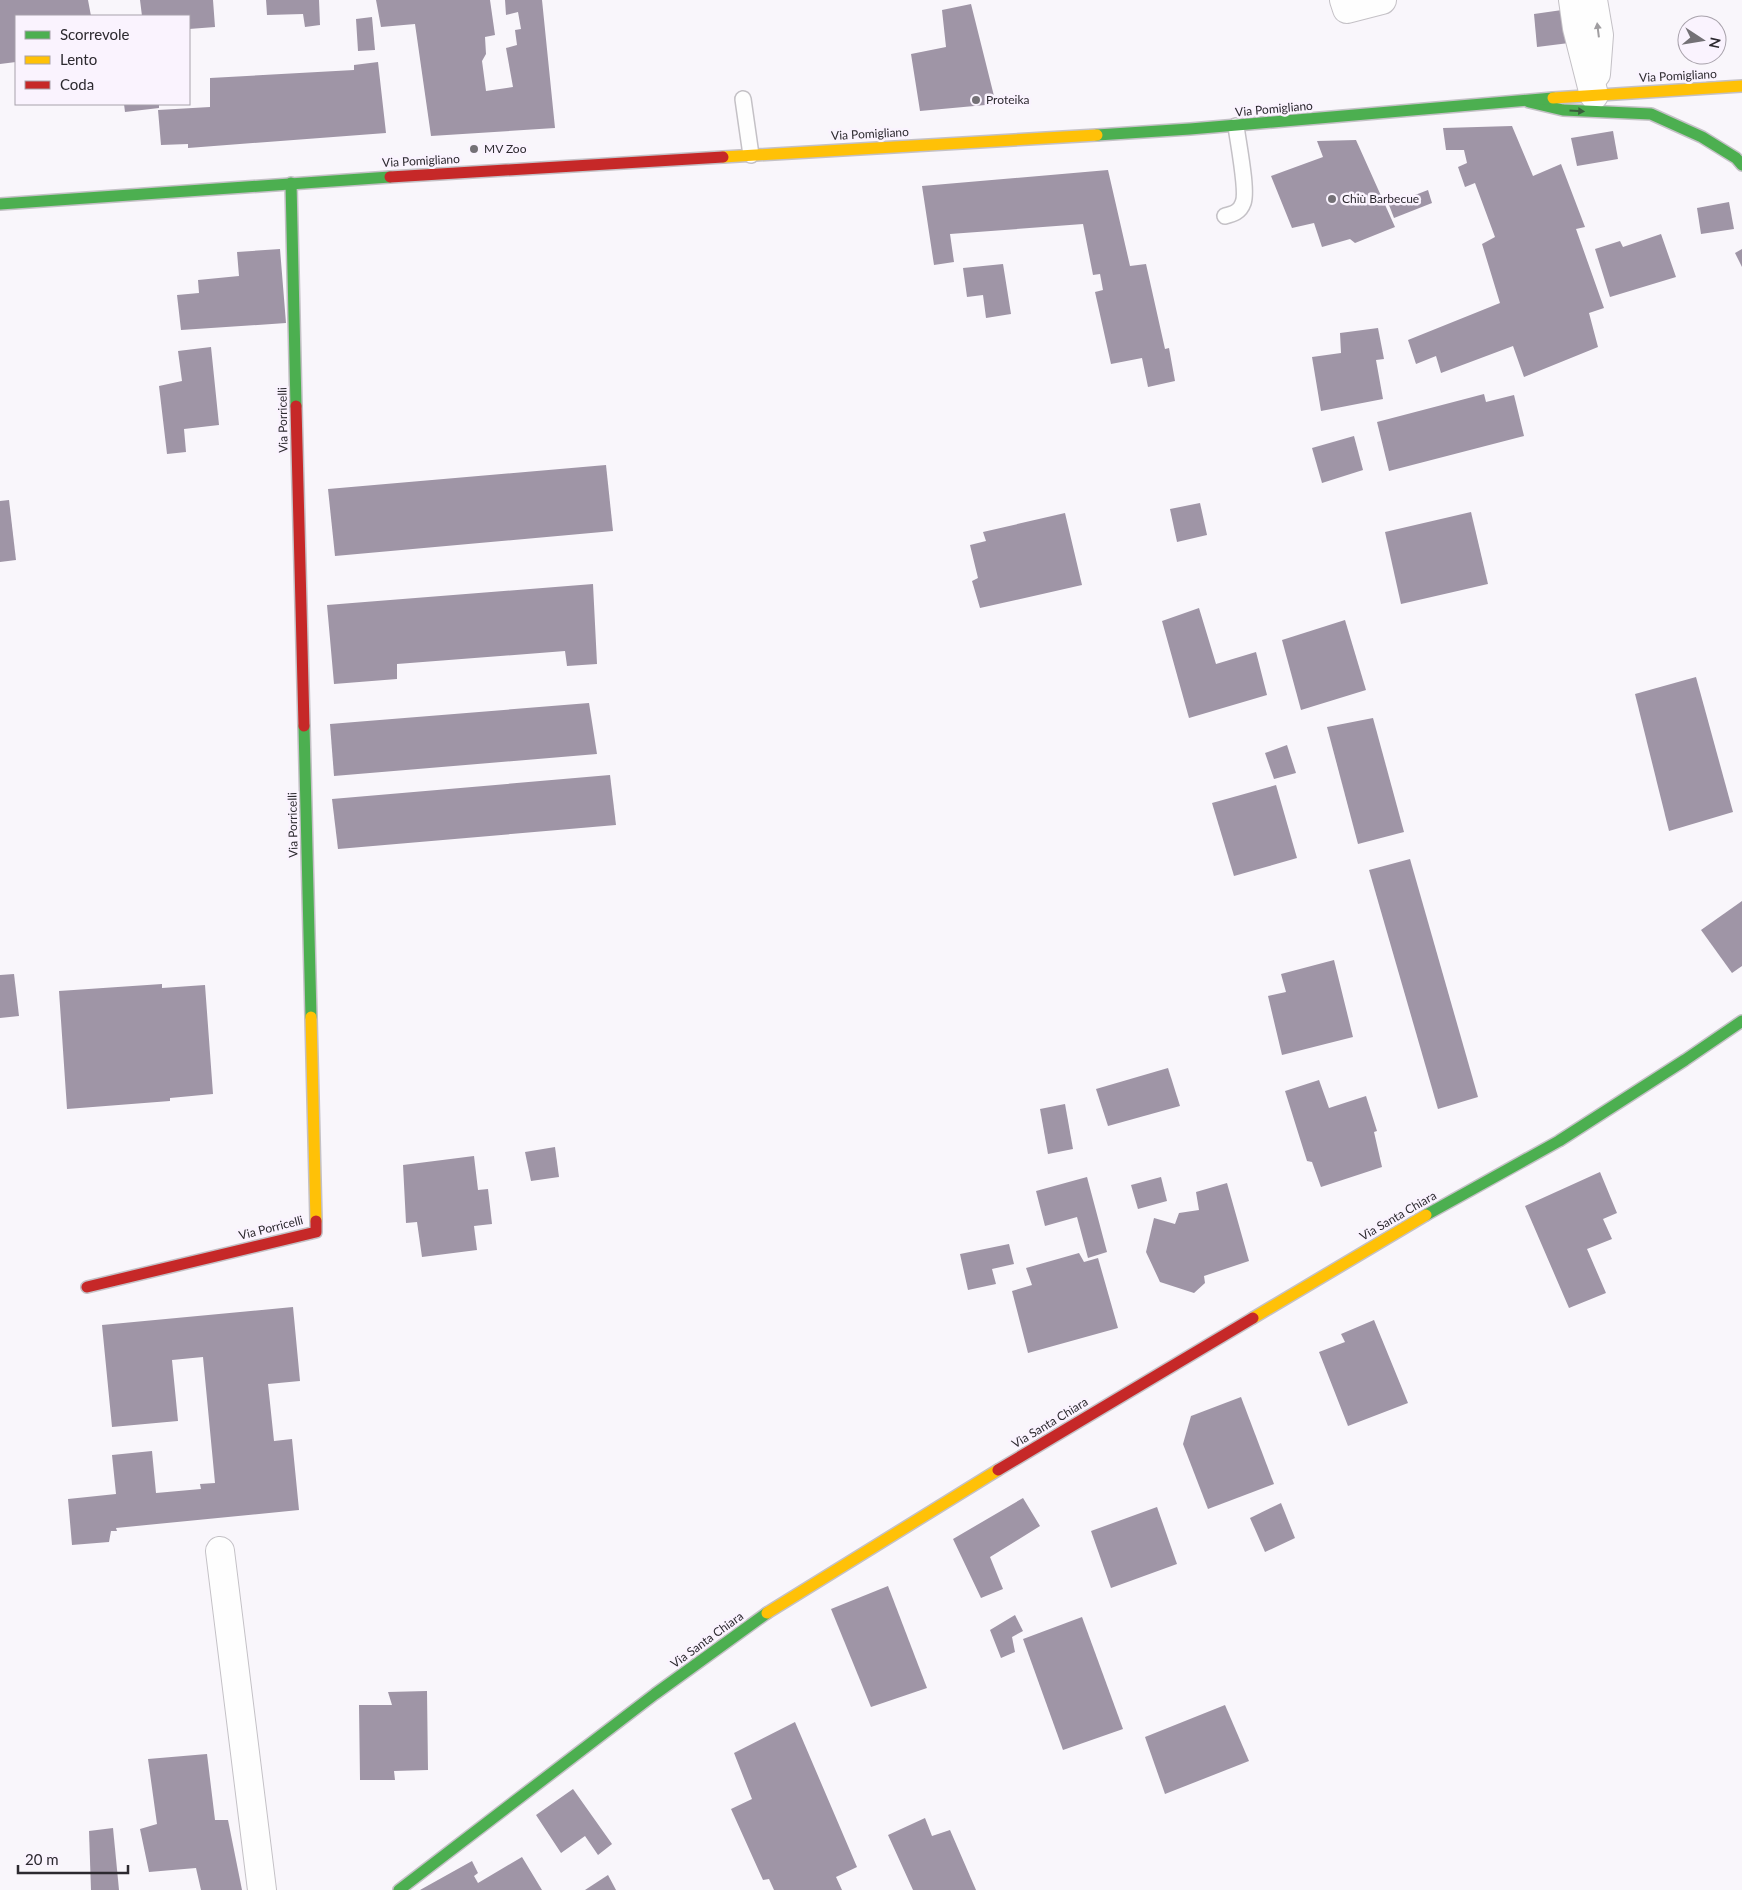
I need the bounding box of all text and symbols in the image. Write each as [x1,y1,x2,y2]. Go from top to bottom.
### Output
legend [15,15,190,105]
north arrow [1677,15,1727,65]
one-way arrow [1594,22,1602,38]
text: Scorrevole [60,25,130,43]
text: N [1706,36,1725,50]
text: Lento [60,50,97,68]
street label: Via Pomigliano [1639,66,1717,85]
text: Coda [60,75,94,93]
place label: Proteika [986,92,1029,107]
marker: Proteika [970,94,982,106]
street label: Via Pomigliano [1234,98,1314,119]
one-way arrow [1569,107,1585,115]
street label: Via Pomigliano [831,124,909,143]
place label: MV Zoo [484,141,527,156]
marker: MV Zoo [468,143,480,155]
street label: Via Pomigliano [382,151,460,170]
place label: Chiù Barbecue [1342,191,1419,206]
marker: Chiù Barbecue [1326,193,1338,205]
street label: Via Porricelli [274,387,291,453]
street label: Via Porricelli [284,792,301,858]
street label: Via Santa Chiara [1357,1188,1439,1244]
street label: Via Porricelli [237,1212,305,1243]
street label: Via Santa Chiara [1009,1394,1091,1451]
street label: Via Santa Chiara [667,1608,746,1671]
scale bar [18,1842,128,1874]
text: 20 m [25,1850,59,1868]

